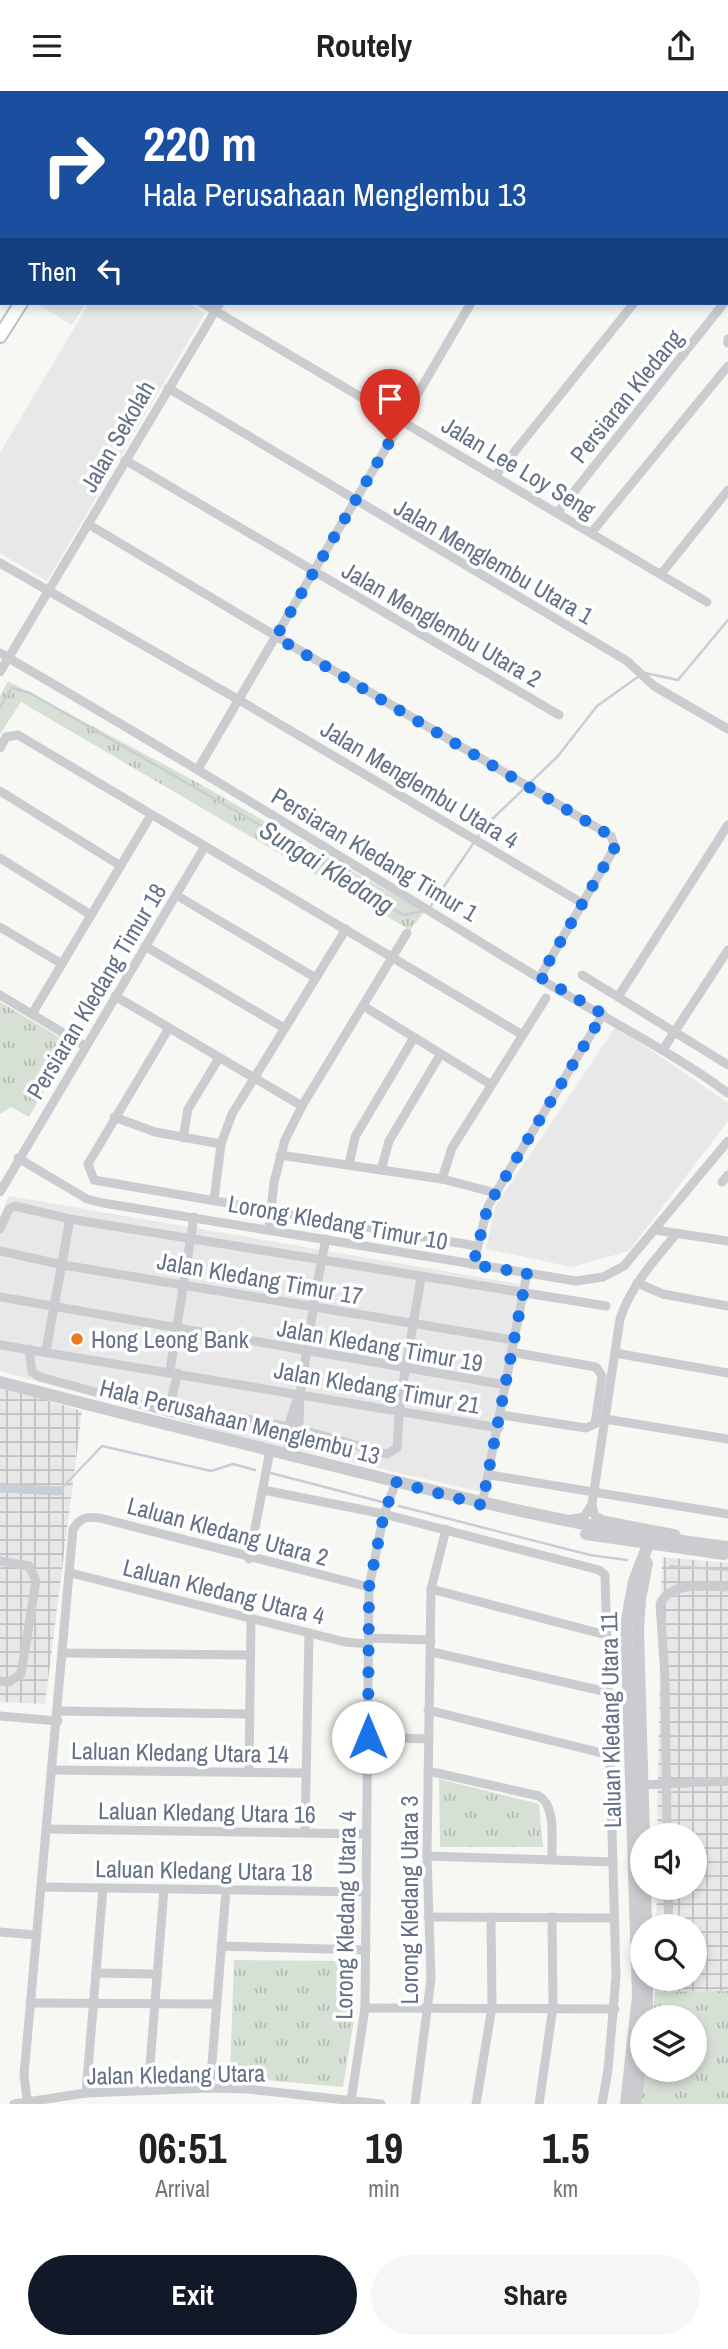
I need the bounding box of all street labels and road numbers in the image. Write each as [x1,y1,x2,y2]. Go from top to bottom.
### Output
street label: Persiaran Kledang [562,323,690,469]
street label: Jalan Sekolah [72,374,162,498]
street label: Jalan Lee Loy Seng [436,408,602,526]
street label: Jalan Menglembu Utara 1 [388,491,600,631]
street label: Jalan Menglembu Utara 2 [336,554,548,694]
street label: Jalan Menglembu Utara 4 [315,712,525,856]
street label: Persiaran Kledang Timur 1 [266,780,484,928]
street label: Persiaran Kledang Timur 18 [19,877,173,1105]
street label: Lorong Kledang Timur 10 [226,1187,450,1257]
street label: Jalan Kledang Timur 17 [155,1244,365,1312]
street label: Jalan Kledang Timur 19 [275,1311,485,1379]
street label: Jalan Kledang Timur 21 [272,1353,482,1421]
street label: Hala Perusahaan Menglembu 13 [97,1371,383,1471]
street label: Laluan Kledang Utara 2 [124,1489,332,1573]
street label: Laluan Kledang Utara 4 [120,1550,328,1632]
street label: Laluan Kledang Utara 11 [592,1612,628,1828]
street label: Laluan Kledang Utara 14 [71,1734,289,1770]
street label: Laluan Kledang Utara 16 [98,1794,316,1830]
street label: Lorong Kledang Utara 3 [393,1796,425,2004]
street label: Lorong Kledang Utara 4 [327,1810,363,2020]
street label: Laluan Kledang Utara 18 [95,1852,313,1888]
street label: Jalan Kledang Utara [87,2056,265,2092]

